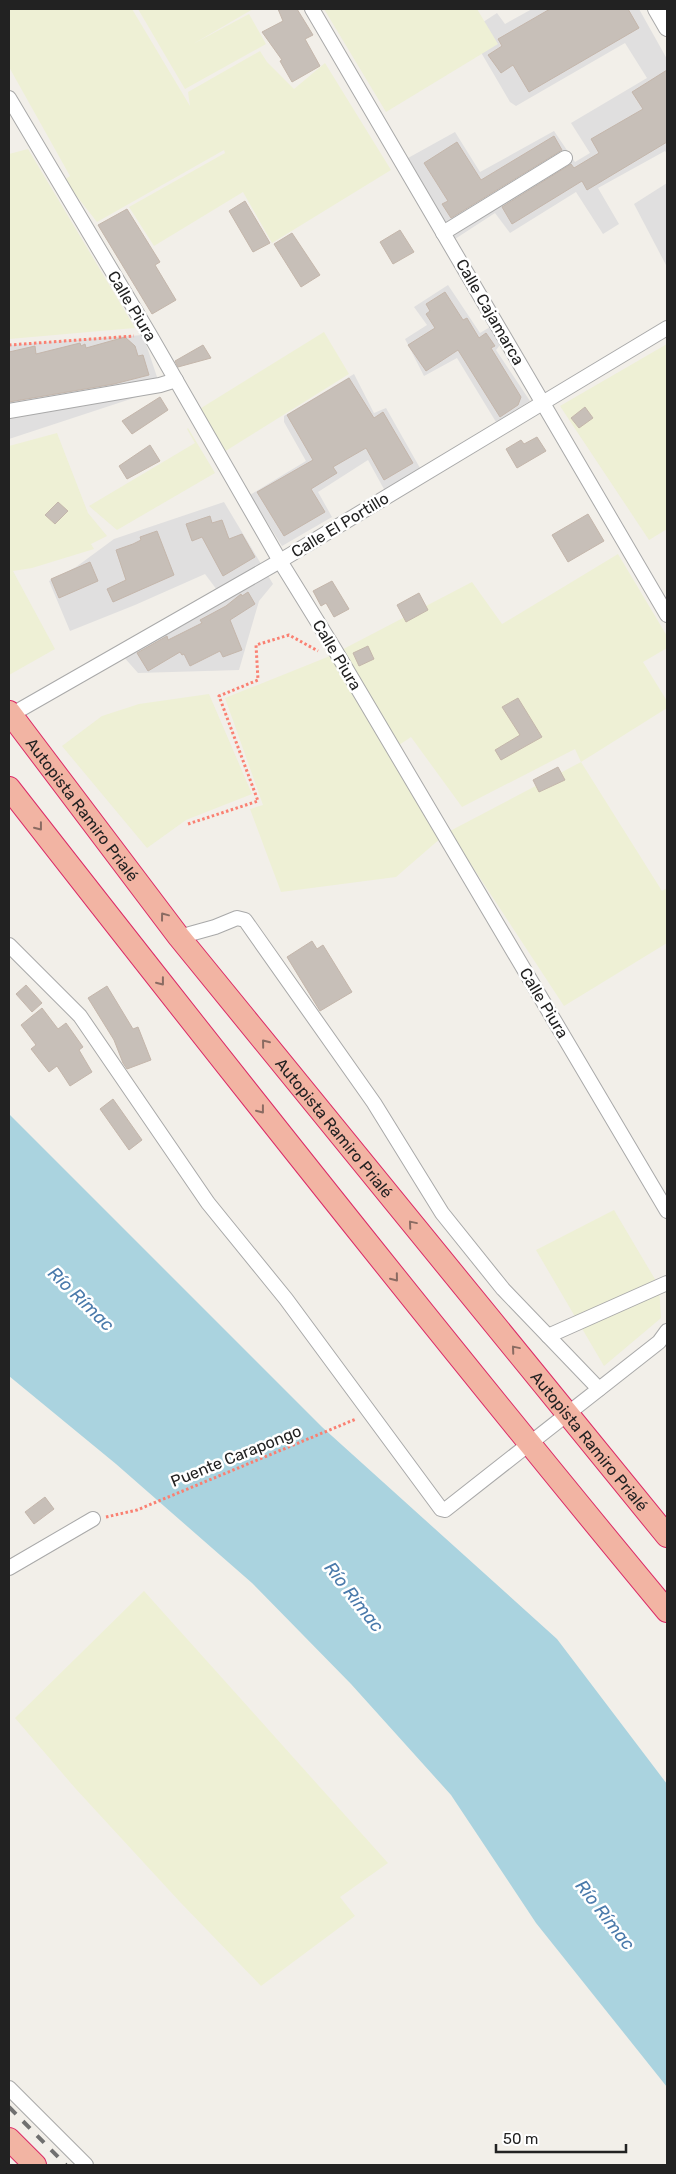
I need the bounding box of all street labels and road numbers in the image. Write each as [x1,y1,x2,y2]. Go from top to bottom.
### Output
street label: Calle Cajamarca [452,256,528,368]
street label: Calle Piura [104,267,160,345]
street label: Calle El Portillo [288,488,392,562]
street label: Calle Piura [309,616,365,694]
street label: Autopista Ramiro Prialé [22,734,143,885]
street label: Calle Piura [516,964,572,1042]
street label: Autopista Ramiro Prialé [272,1054,397,1201]
street label: Autopista Ramiro Prialé [527,1367,652,1515]
street label: Puente Carapongo [168,1421,304,1491]

